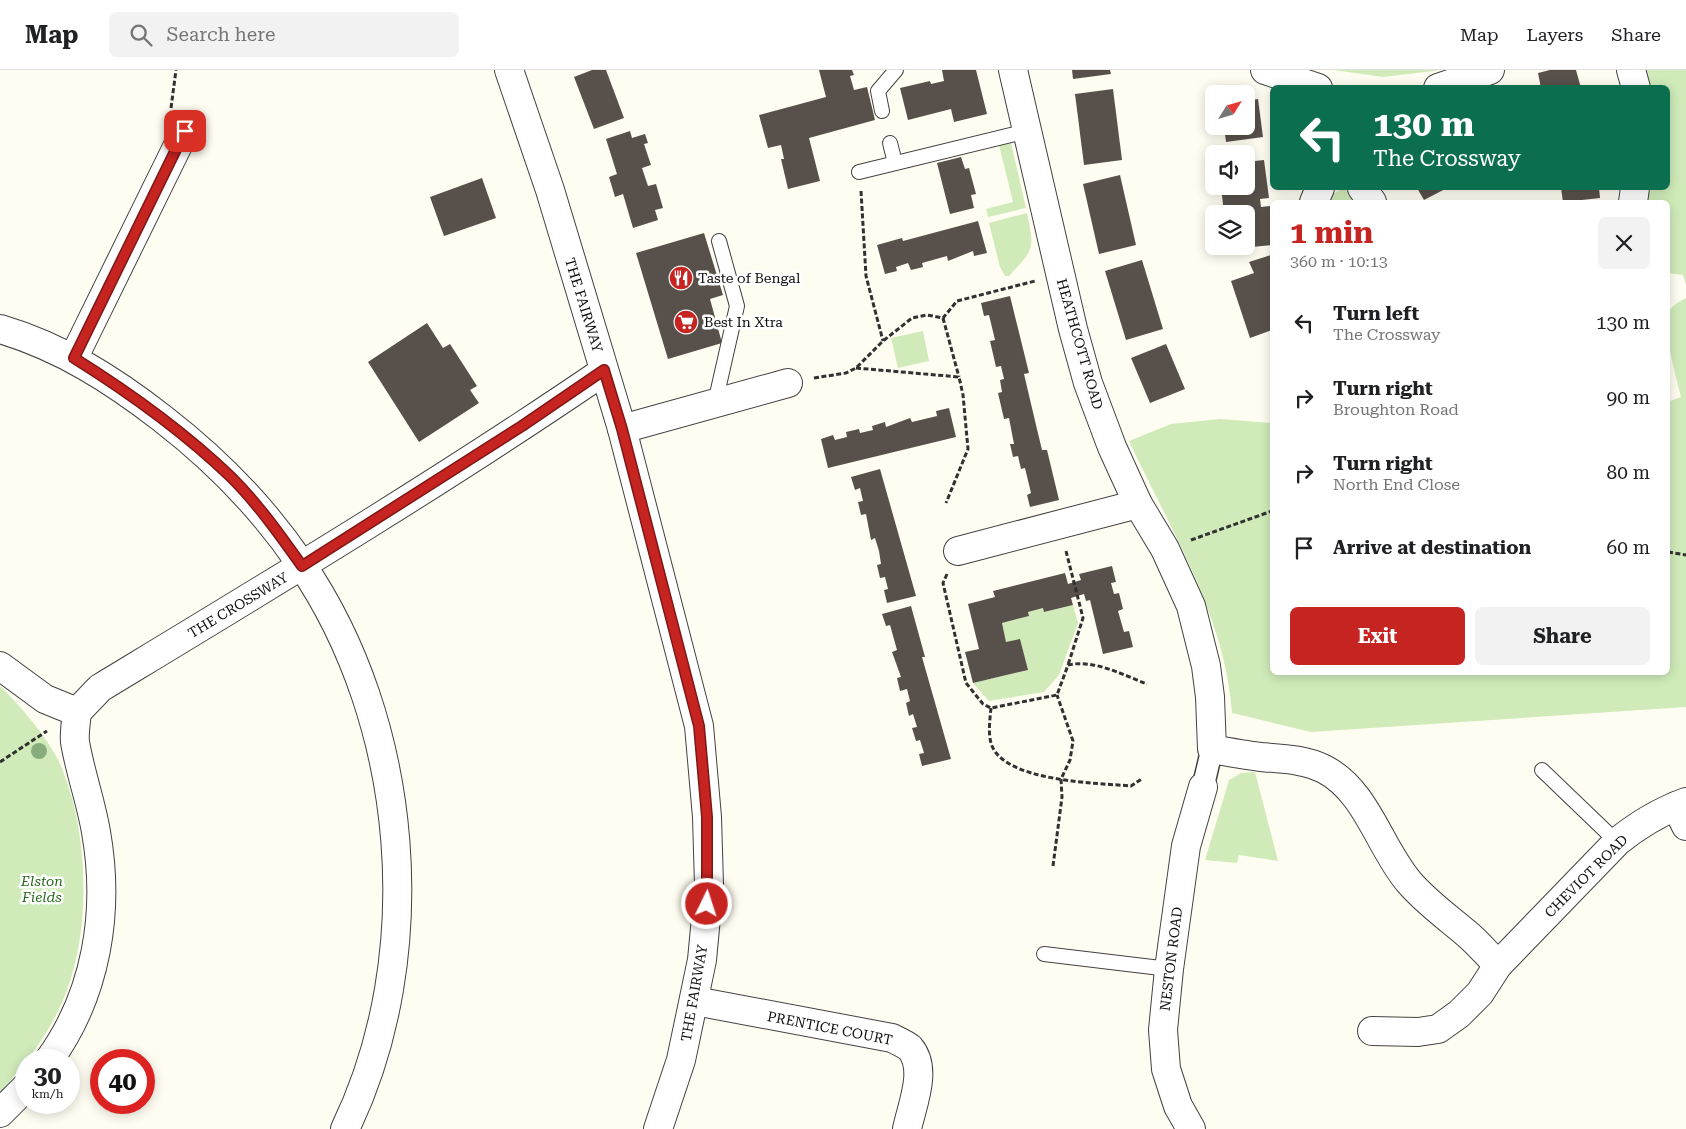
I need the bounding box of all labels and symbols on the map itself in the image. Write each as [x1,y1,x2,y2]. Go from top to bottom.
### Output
north arrow [1205,85,1255,135]
pin [164,110,206,152]
street label: THE FAIRWAY [562,256,606,355]
restaurant icon: Taste of Bengal [668,265,694,291]
place label: Taste of Bengal [698,270,801,286]
street label: HEATHCOTT ROAD [1054,277,1106,411]
supermarket icon: Best In Xtra [673,309,699,335]
place label: Best In Xtra [704,314,783,330]
street label: THE CROSSWAY [185,569,291,641]
street label: CHEVIOT ROAD [1541,831,1631,921]
park label: Elston Fields [20,873,63,905]
position arrow [680,877,732,929]
street label: NESTON ROAD [1157,906,1185,1012]
street label: THE FAIRWAY [678,943,710,1043]
street label: PRENTICE COURT [766,1008,894,1048]
speed limit sign: 40 [90,1049,155,1114]

